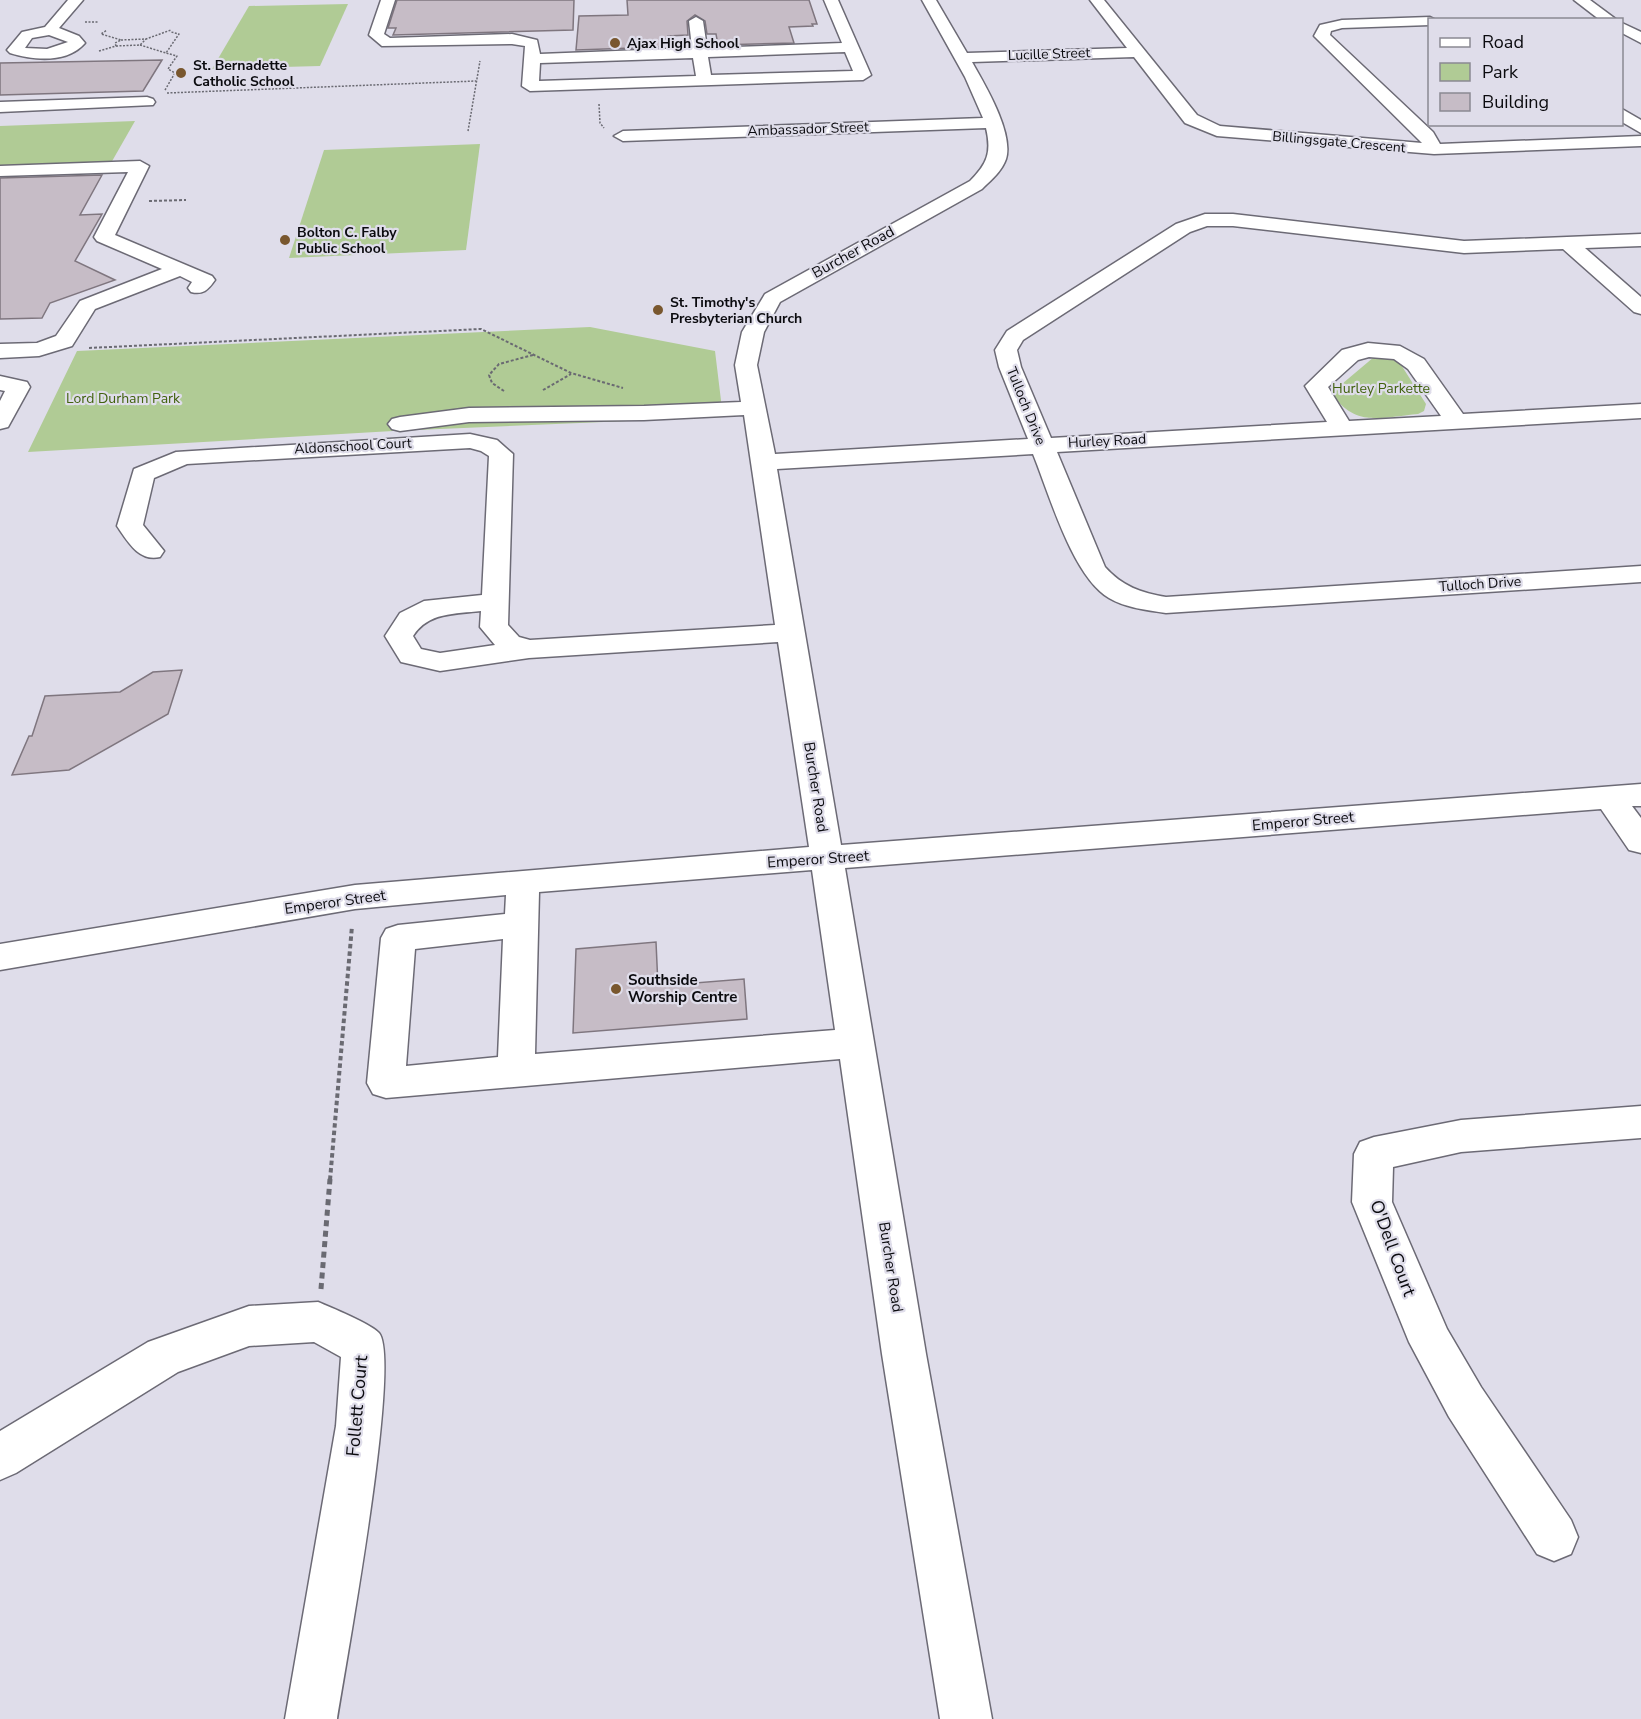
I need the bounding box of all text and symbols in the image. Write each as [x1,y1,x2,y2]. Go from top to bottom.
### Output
legend [1428,18,1623,126]
text: Road [1482,30,1524,54]
place label: Ajax High School [627,34,740,53]
marker: Ajax High School [608,36,622,50]
street label: Lucille Street [1007,43,1091,65]
place label: St. Bernadette Catholic School [193,56,295,91]
text: Park [1482,60,1519,84]
marker: St. Bernadette Catholic School [174,66,188,80]
text: Building [1482,90,1549,114]
street label: Ambassador Street [747,117,869,141]
street label: Billingsgate Crescent [1272,127,1407,157]
street label: Burcher Road [808,221,898,283]
place label: Bolton C. Falby Public School [297,223,397,258]
marker: Bolton C. Falby Public School [278,233,292,247]
place label: St. Timothy's Presbyterian Church [670,293,802,328]
marker: St. Timothy's Presbyterian Church [651,303,665,317]
street label: Tulloch Drive [1002,364,1050,448]
park label: Hurley Parkette [1332,379,1430,398]
park label: Lord Durham Park [66,389,181,408]
street label: Hurley Road [1067,429,1147,453]
street label: Aldonschool Court [294,433,412,459]
street label: Tulloch Drive [1438,572,1522,596]
street label: Burcher Road [799,740,833,834]
street label: Emperor Street [1251,807,1355,835]
street label: Emperor Street [766,845,870,873]
street label: Emperor Street [283,885,388,919]
place label: Southside Worship Centre [628,970,737,1007]
marker: Southside Worship Centre [609,982,623,996]
street label: O'Dell Court [1364,1197,1422,1300]
street label: Burcher Road [874,1220,908,1314]
street label: Follett Court [341,1354,373,1458]

